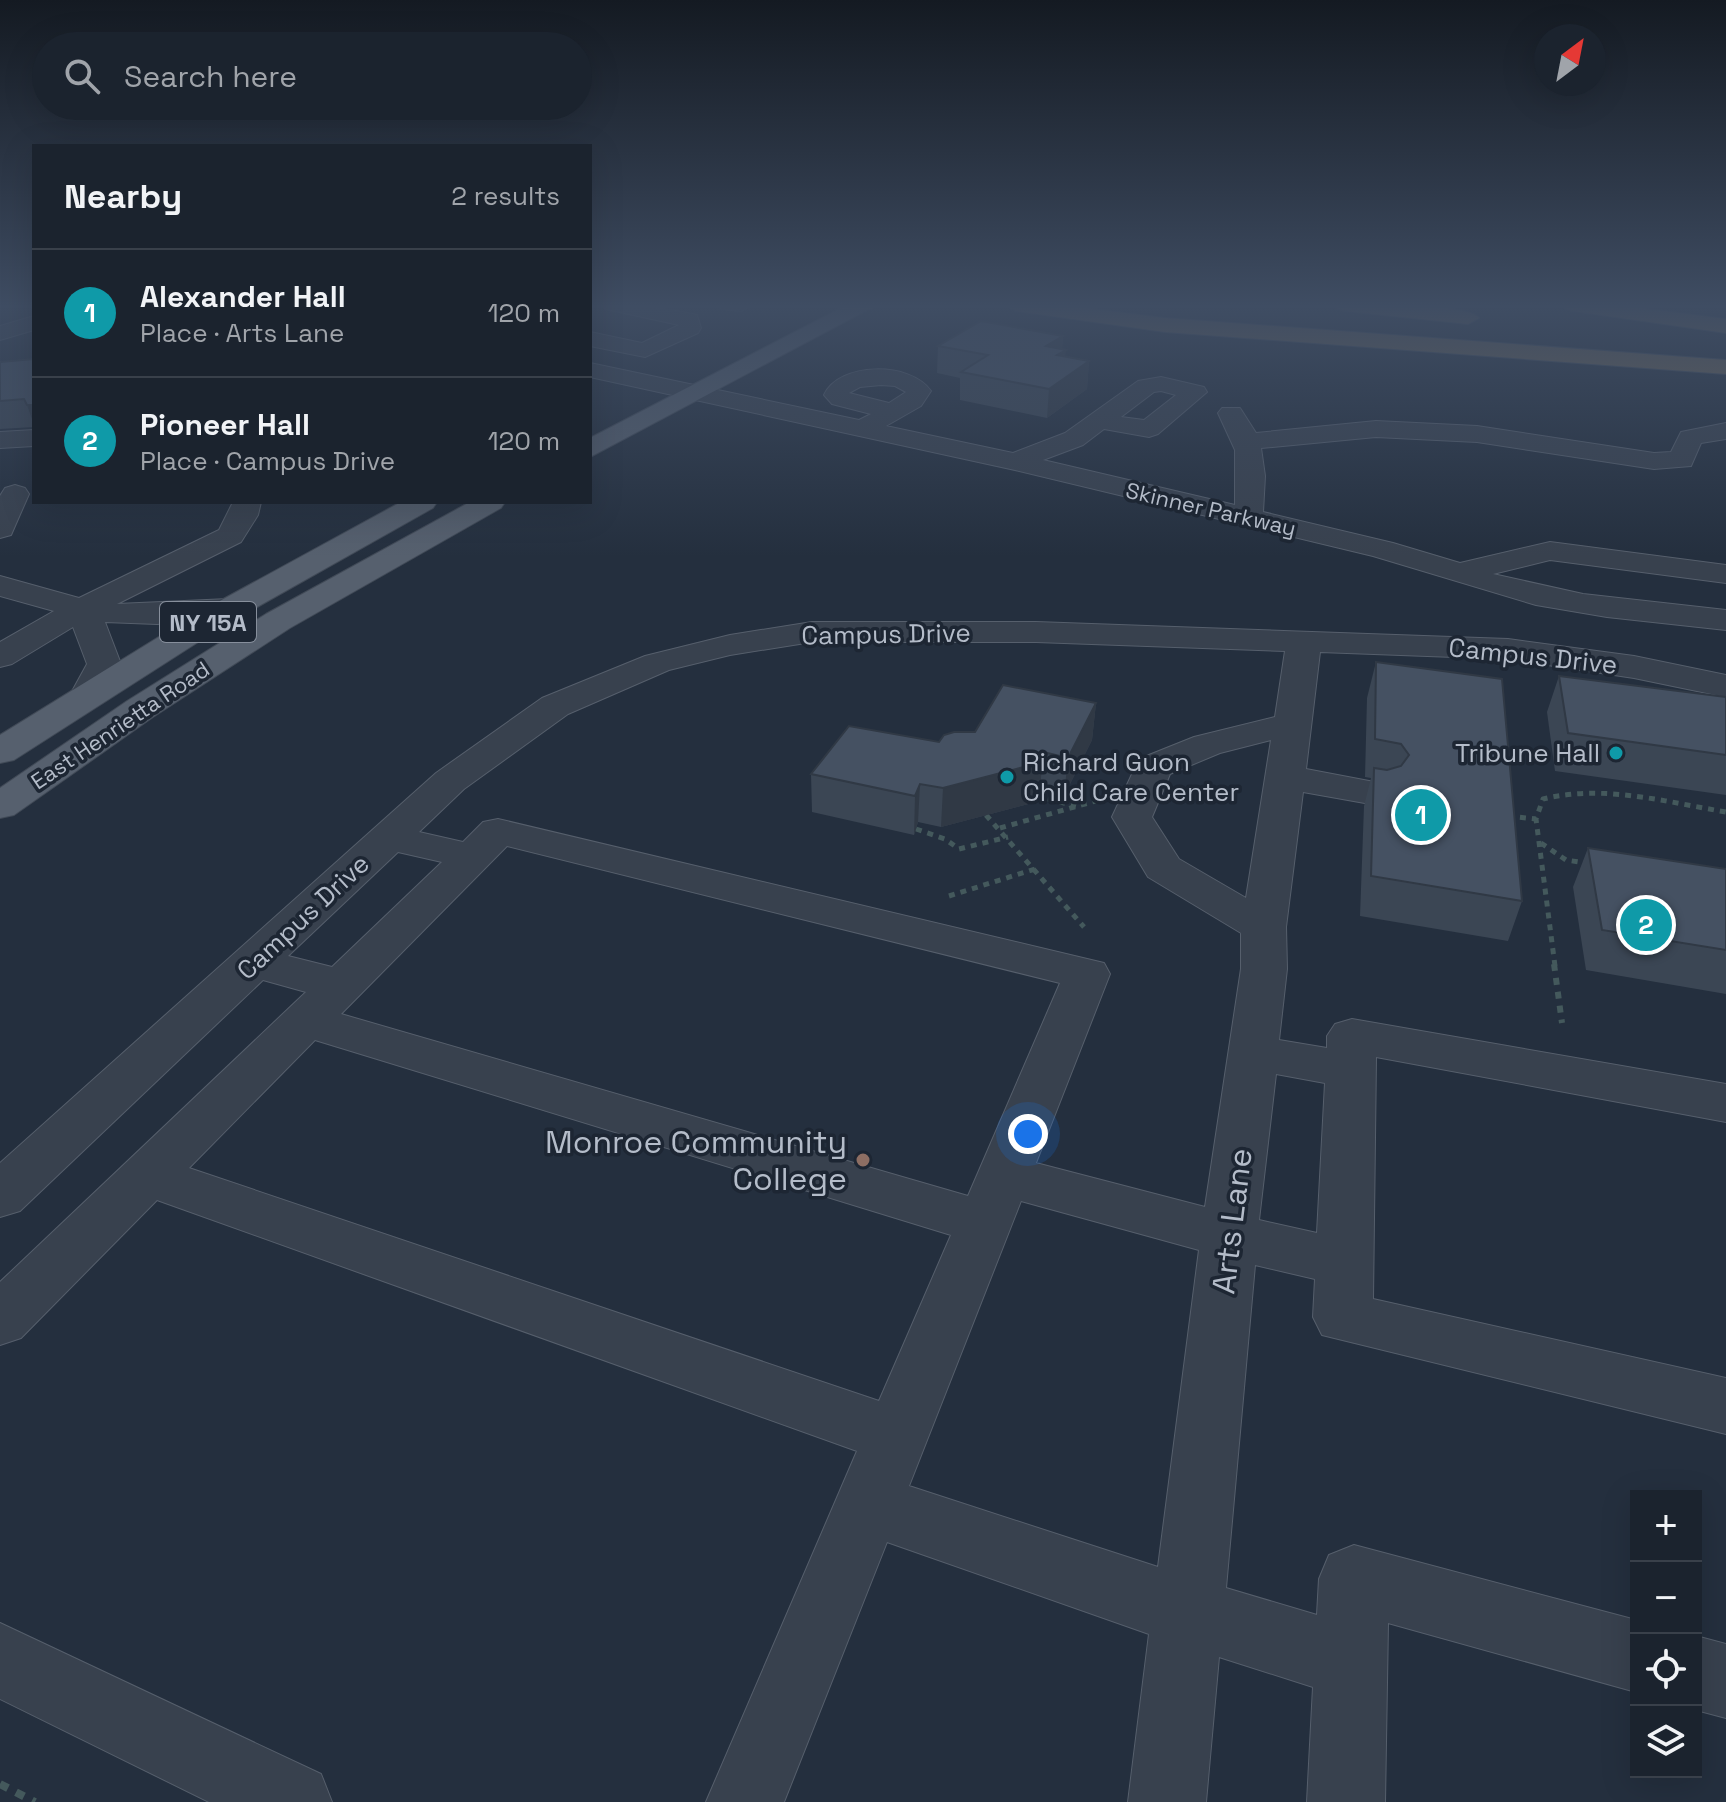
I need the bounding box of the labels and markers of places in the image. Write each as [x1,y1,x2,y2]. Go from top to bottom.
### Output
place label: Tribune Hall [1455,736,1600,770]
marker: Tribune Hall [1607,744,1625,762]
place label: Richard Guon Child Care Center [1023,745,1239,809]
marker: Richard Guon Child Care Center [998,768,1016,786]
pin: 1 [1395,785,1447,845]
pin: 2 [1620,895,1672,955]
place label: Monroe Community College [545,1122,847,1199]
marker: Monroe Community College [854,1151,872,1169]

